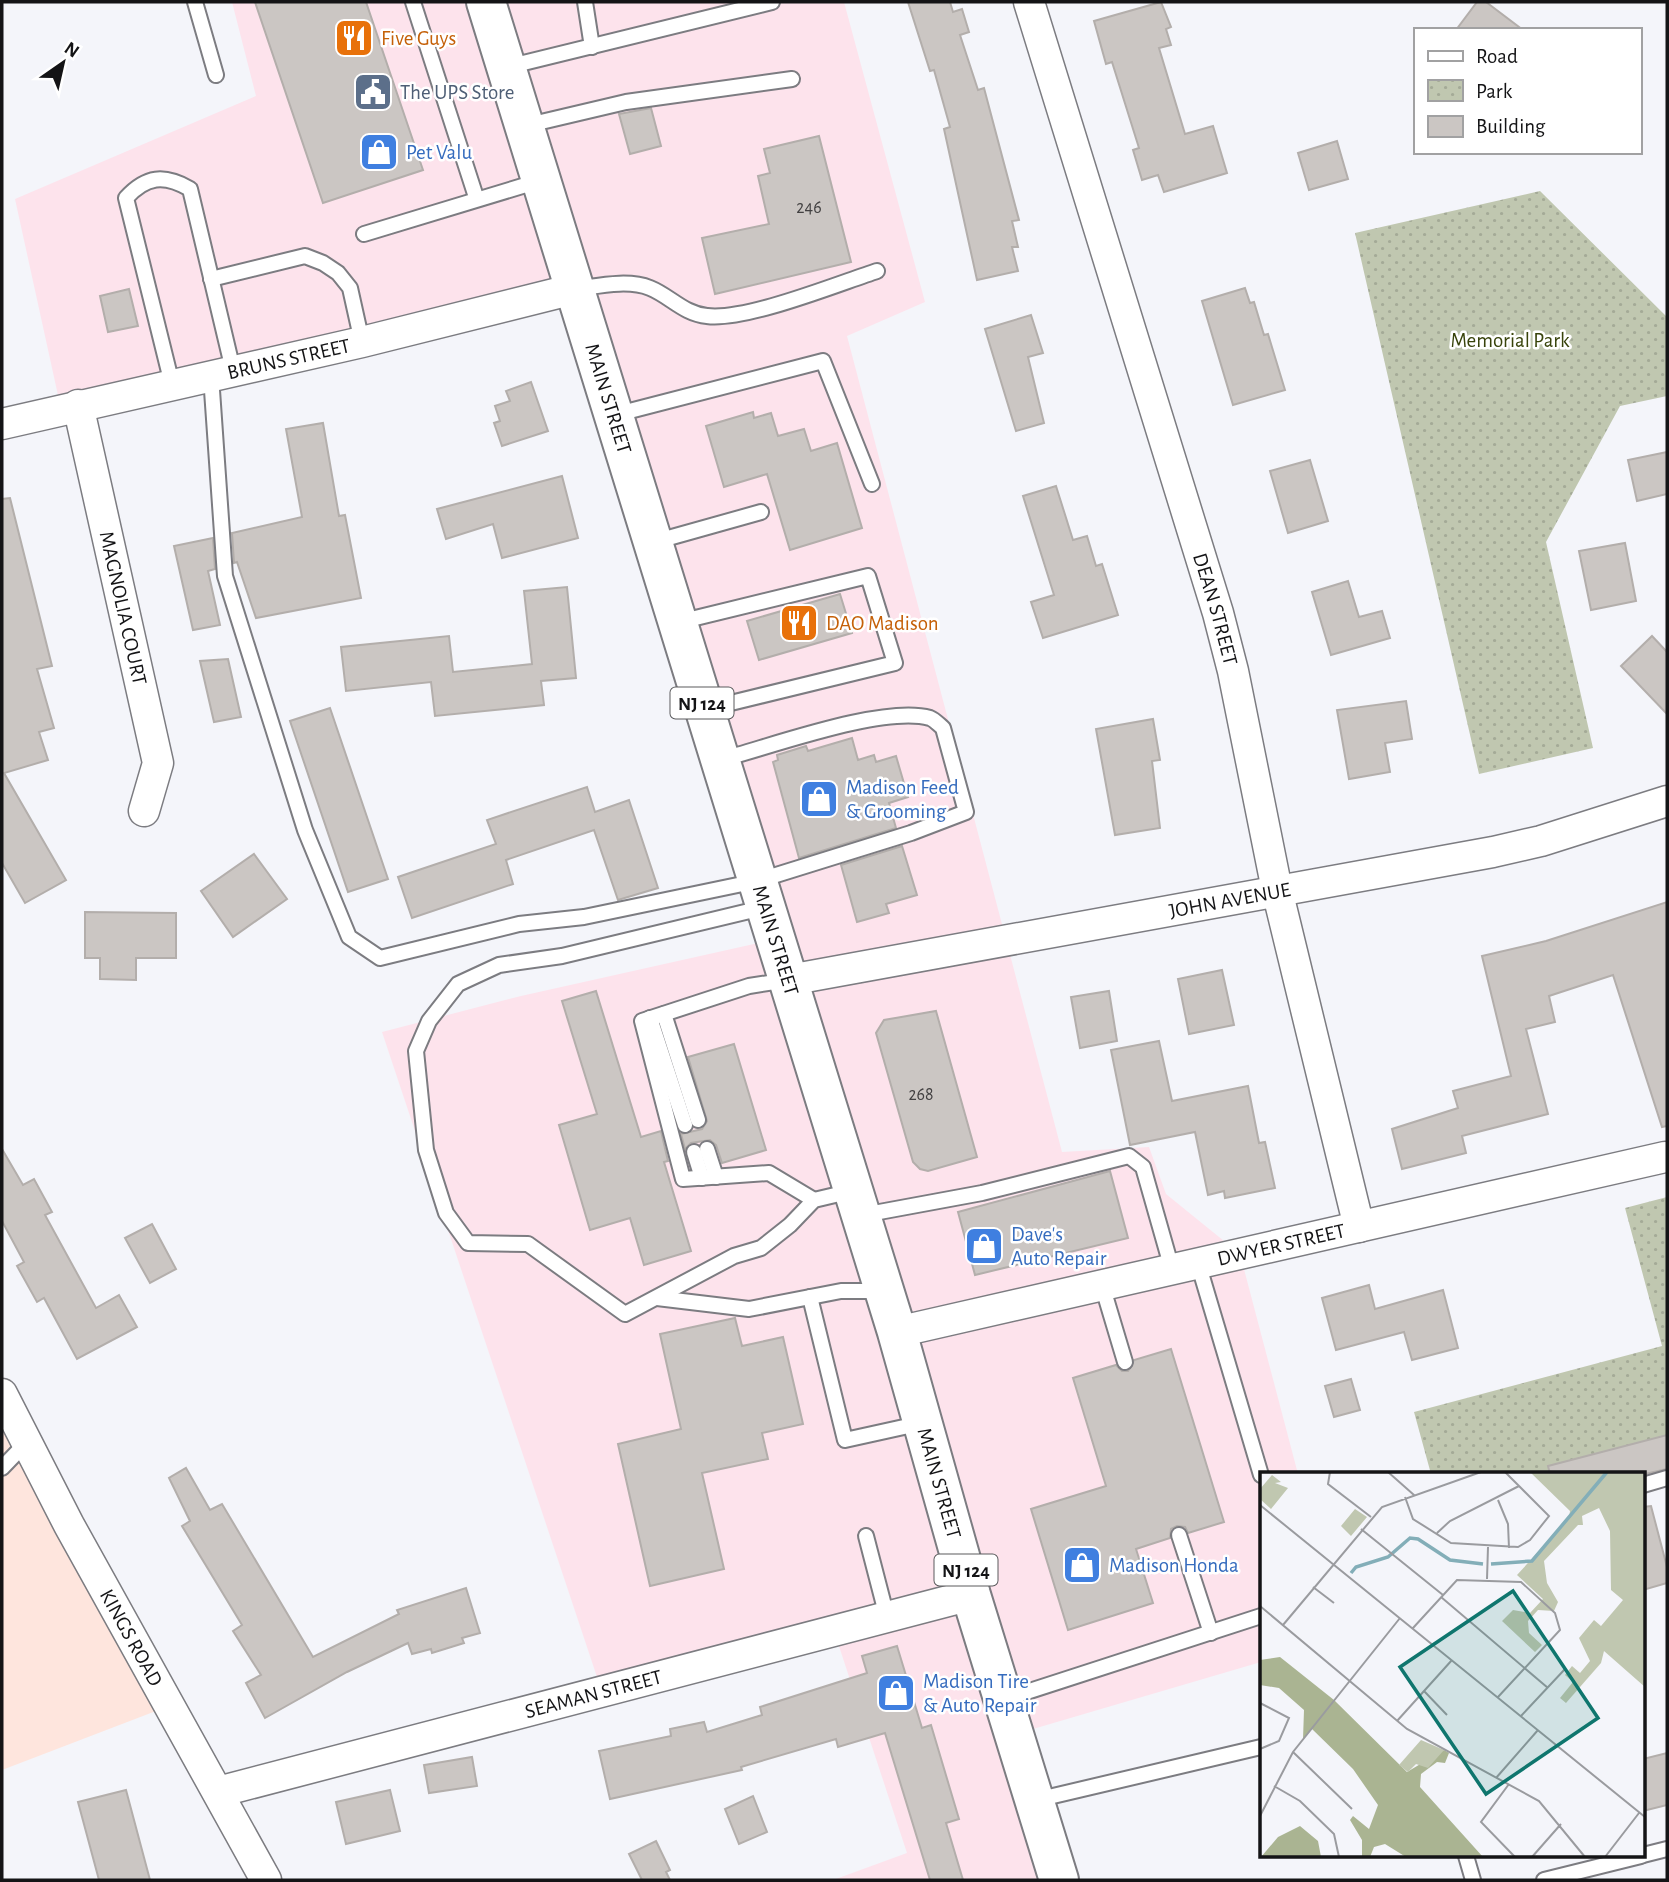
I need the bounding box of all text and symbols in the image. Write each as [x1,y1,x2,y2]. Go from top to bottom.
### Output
restaurant icon: Five Guys [333,17,375,59]
north arrow [28,28,98,98]
place label: Five Guys [381,28,456,49]
legend [1414,28,1641,154]
text: N [61,39,82,62]
text: Road [1476,46,1518,67]
public building icon: The UPS Store [352,71,394,113]
text: Park [1476,81,1513,102]
place label: The UPS Store [400,82,514,103]
text: Building [1476,116,1546,137]
shop icon: Pet Valu [358,131,400,173]
place label: Pet Valu [406,142,472,163]
house number: 246 [796,199,822,217]
park label: Memorial Park [1450,330,1570,351]
street label: BRUNS STREET [225,335,352,383]
street label: MAIN STREET [581,341,635,456]
street label: MAGNOLIA COURT [96,529,150,687]
street label: DEAN STREET [1189,550,1241,667]
restaurant icon: DAO Madison [778,602,820,644]
place label: DAO Madison [826,613,939,634]
road number: NJ 124 [670,688,734,718]
place label: Madison Feed & Grooming [846,777,959,822]
shop icon: Madison Feed & Grooming [798,778,840,820]
street label: JOHN AVENUE [1167,879,1292,922]
street label: MAIN STREET [749,883,802,998]
house number: 268 [908,1086,934,1104]
street label: DWYER STREET [1215,1220,1347,1270]
place label: Dave's Auto Repair [1011,1224,1107,1269]
shop icon: Dave's Auto Repair [963,1225,1005,1267]
street label: MAIN STREET [913,1425,965,1541]
inset map [1260,1472,1644,1857]
shop icon: Madison Honda [1061,1544,1103,1586]
road number: NJ 124 [934,1554,998,1586]
place label: Madison Honda [1109,1555,1239,1576]
street label: KINGS ROAD [96,1586,166,1690]
street label: SEAMAN STREET [523,1666,664,1722]
place label: Madison Tire & Auto Repair [923,1671,1037,1716]
shop icon: Madison Tire & Auto Repair [875,1672,917,1714]

